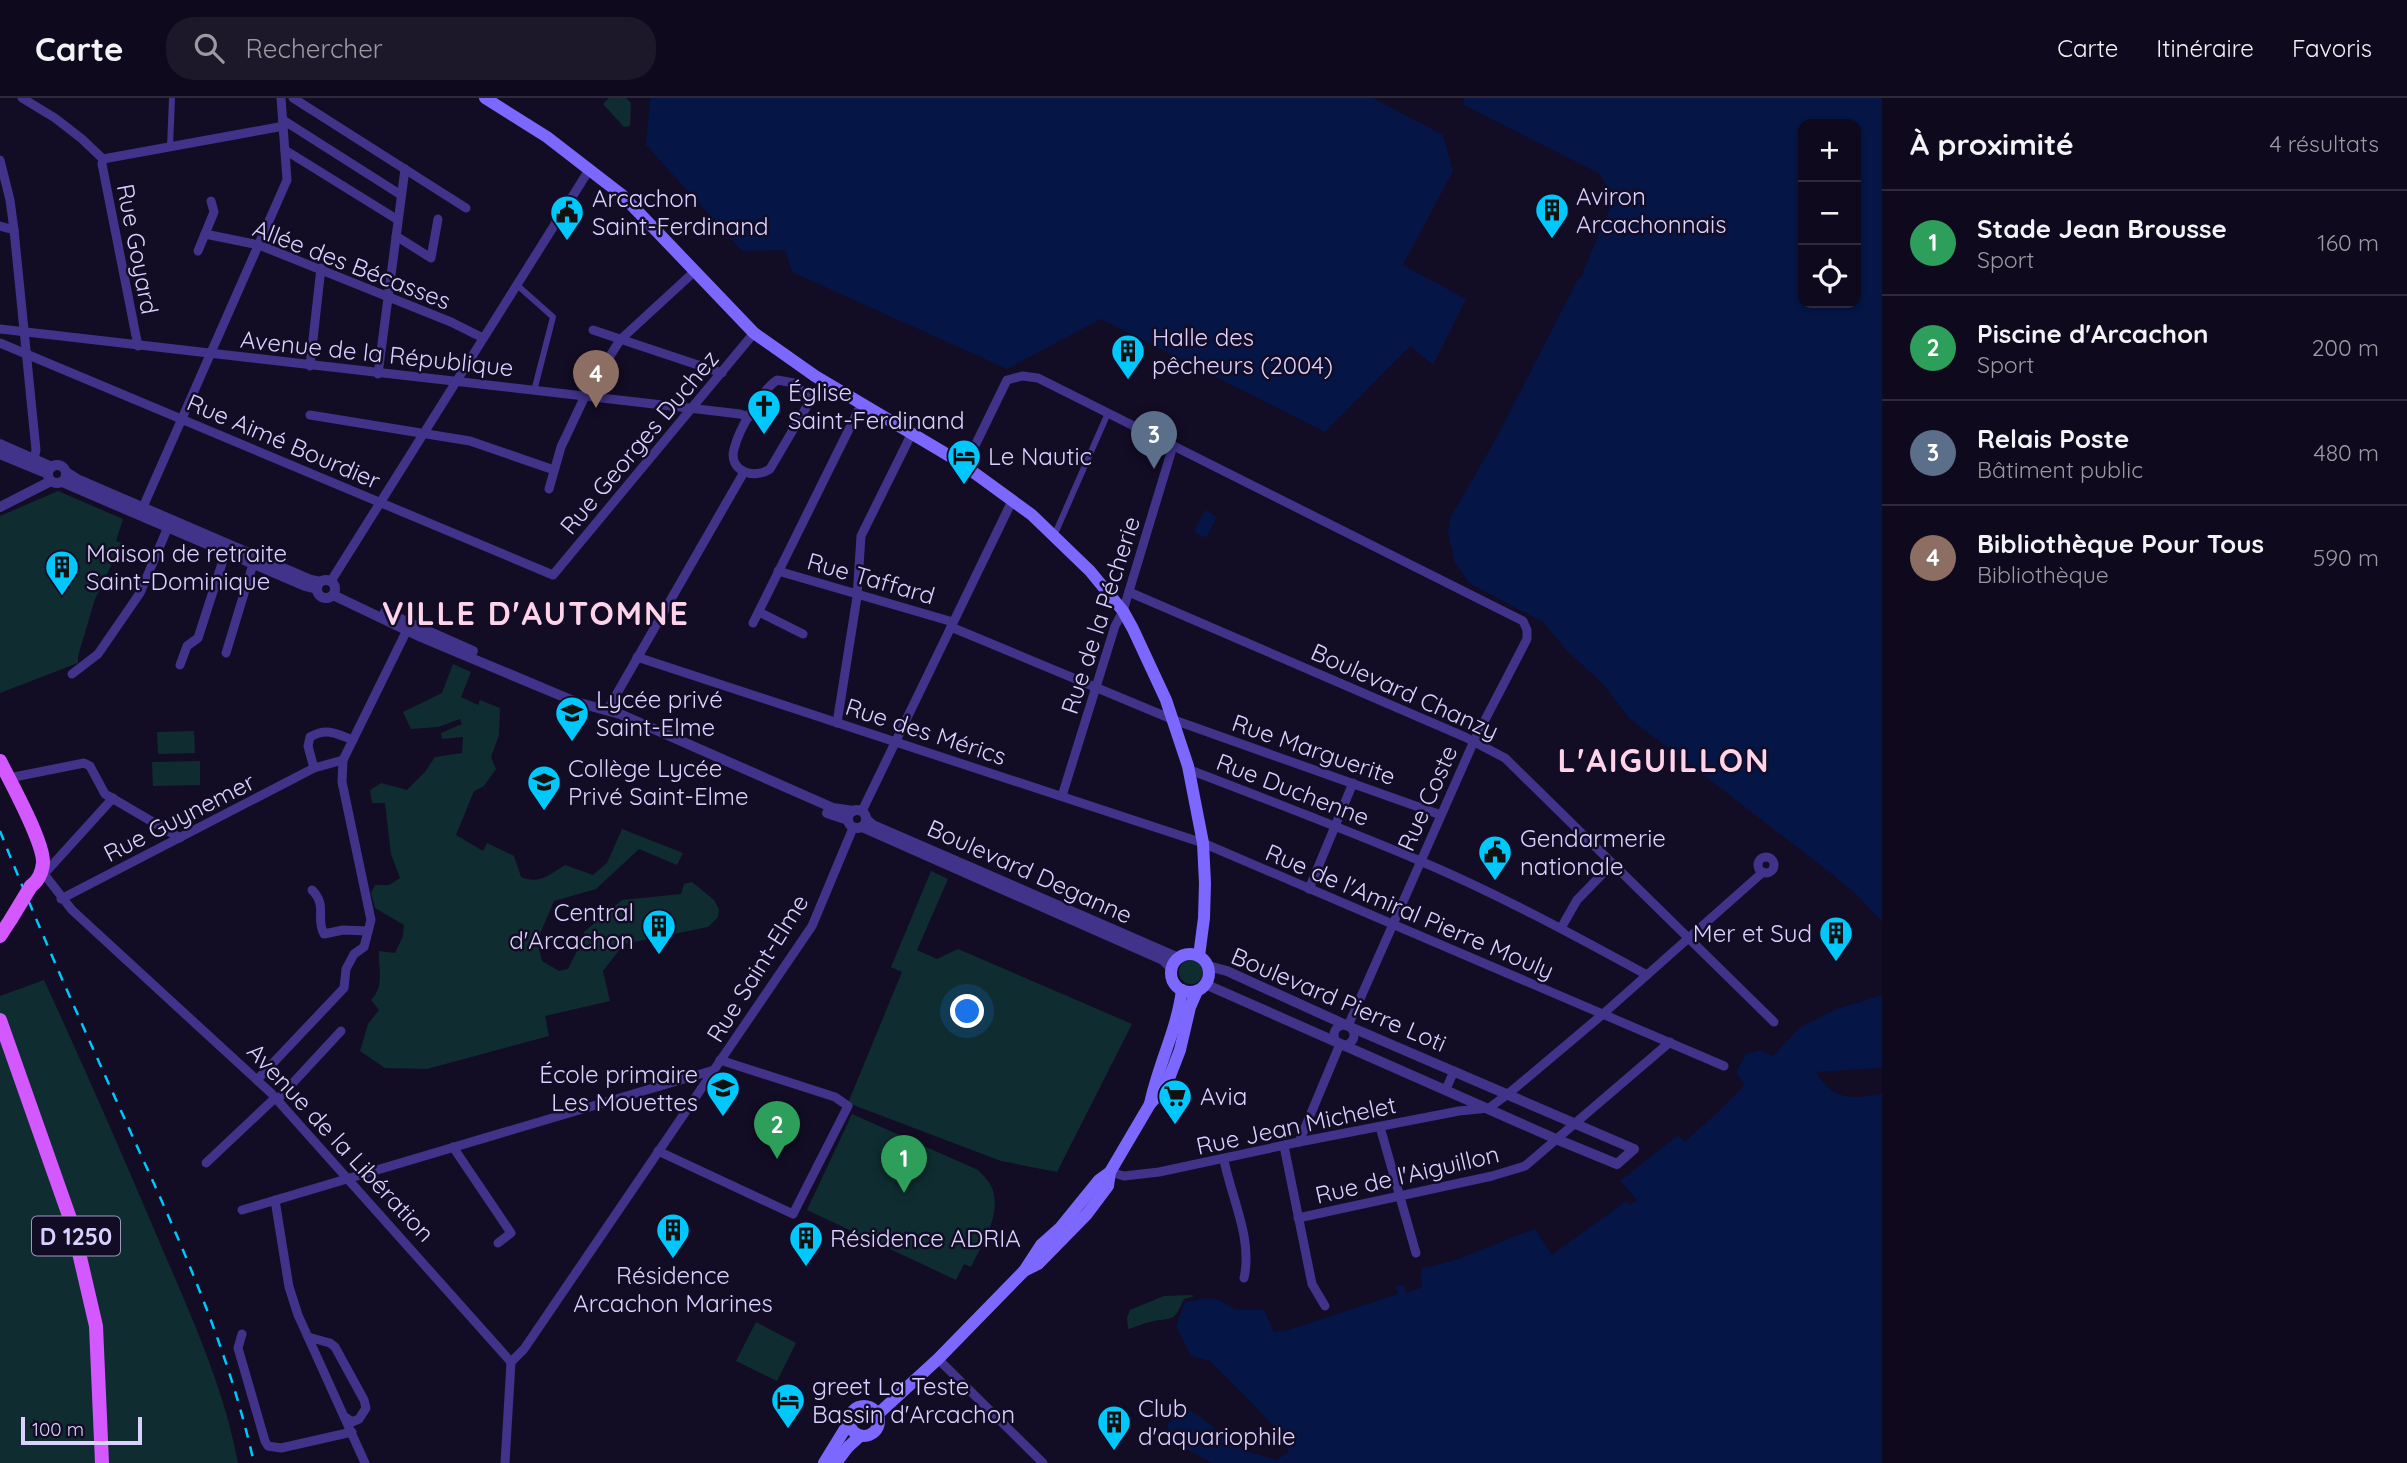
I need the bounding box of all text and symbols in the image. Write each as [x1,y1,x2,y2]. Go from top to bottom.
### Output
search box [166,17,656,80]
text: Carte [35,28,124,69]
icon: search [190,29,228,67]
text: Rechercher [246,32,383,65]
text: Carte [2057,33,2118,63]
text: Itinéraire [2156,33,2254,63]
text: Favoris [2292,33,2372,63]
map controls [1798,119,1861,308]
button: + [1798,119,1861,182]
text: À proximité [1910,125,2074,163]
text: 4 résultats [2269,129,2379,158]
street label: Rue Goyard [111,181,165,317]
place label: Aviron Arcachonnais [1576,181,1726,239]
button: − [1798,182,1861,245]
place label: Arcachon Saint-Ferdinand [592,183,769,241]
building icon: Aviron Arcachonnais [1533,191,1571,240]
public building icon: Arcachon Saint-Ferdinand [548,193,586,242]
street label: Allée des Bécasses [249,212,455,316]
text: Stade Jean Brousse [1977,212,2227,245]
text: 1 [1929,228,1937,257]
text: 160 m [2317,228,2379,257]
button: locate [1798,245,1861,308]
text: Sport [1977,245,2034,274]
text: Piscine d'Arcachon [1977,317,2209,350]
place label: Halle des pêcheurs (2004) [1152,322,1333,380]
street label: Avenue de la République [239,324,515,382]
building icon: Halle des pêcheurs (2004) [1109,332,1147,381]
text: 2 [1926,333,1940,362]
text: 200 m [2312,333,2379,362]
street label: Rue Georges Duchez [553,344,725,540]
pin: 4 [573,350,619,408]
text: Sport [1977,350,2034,379]
place label: Église Saint-Ferdinand [788,377,965,435]
street label: Rue Aimé Bourdier [183,387,385,495]
church icon: Église Saint-Ferdinand [745,387,783,436]
pin: 3 [1131,411,1177,469]
text: Relais Poste [1977,422,2129,455]
hotel icon: Le Nautic [945,437,983,486]
text: 3 [1927,438,1939,467]
text: 480 m [2314,438,2379,467]
place label: Le Nautic [988,441,1092,471]
text: Bâtiment public [1977,455,2143,484]
street label: Rue de la Pécherie [1054,512,1146,718]
text: Bibliothèque Pour Tous [1977,527,2264,560]
place label: Maison de retraite Saint-Dominique [86,538,287,596]
text: 4 [1926,543,1940,572]
text: 590 m [2313,543,2379,572]
street label: Rue Taffard [804,545,938,611]
building icon: Maison de retraite Saint-Dominique [43,548,81,597]
text: Bibliothèque [1977,560,2109,589]
district label: VILLE D'AUTOMNE [382,593,690,633]
street label: Boulevard Chanzy [1306,636,1504,746]
place label: Lycée privé Saint-Elme [596,684,723,742]
street label: Rue des Mérics [842,691,1010,771]
school or university icon: Lycée privé Saint-Elme [553,694,591,743]
street label: Rue Marguerite [1228,707,1400,791]
street label: Rue Coste [1390,740,1464,856]
district label: L'AIGUILLON [1557,740,1771,780]
street label: Rue Duchenne [1212,746,1374,832]
place label: Collège Lycée Privé Saint-Elme [568,753,749,811]
school or university icon: Collège Lycée Privé Saint-Elme [525,763,563,812]
street label: Rue Guynemer [98,766,260,868]
street label: Boulevard Deganne [923,812,1137,930]
place label: Gendarmerie nationale [1520,823,1666,881]
public building icon: Gendarmerie nationale [1476,833,1514,882]
street label: Rue de l'Amiral Pierre Mouly [1261,837,1559,985]
street label: Rue Saint-Elme [700,888,814,1048]
place label: Central d'Arcachon [509,897,634,955]
building icon: Central d'Arcachon [640,907,678,956]
building icon: Mer et Sud [1817,914,1855,963]
place label: Mer et Sud [1693,918,1812,948]
street label: Boulevard Pierre Loti [1227,940,1451,1058]
your location [950,994,984,1028]
street label: Avenue de la Libération [241,1036,441,1248]
place label: École primaire Les Mouettes [539,1059,698,1117]
school or university icon: École primaire Les Mouettes [704,1069,742,1118]
supermarket icon: Avia [1156,1077,1194,1126]
place label: Avia [1200,1081,1247,1111]
street label: Rue Jean Michelet [1193,1089,1399,1161]
pin: 2 [754,1101,800,1159]
pin: 1 [881,1135,927,1193]
street label: Rue de l'Aiguillon [1312,1138,1502,1210]
building icon: Résidence Arcachon Marines [654,1211,692,1260]
road number: D 1250 [32,1217,120,1256]
building icon: Résidence ADRIA [787,1219,825,1268]
place label: Résidence ADRIA [830,1223,1021,1253]
place label: Résidence Arcachon Marines [573,1260,773,1318]
place label: greet La Teste Bassin d'Arcachon [812,1371,1015,1429]
hotel icon: greet La Teste Bassin d'Arcachon [769,1381,807,1430]
place label: Club d'aquariophile [1138,1393,1296,1451]
building icon: Club d'aquariophile [1095,1403,1133,1452]
scale bar [21,1414,142,1446]
text: 100 m [32,1417,84,1441]

